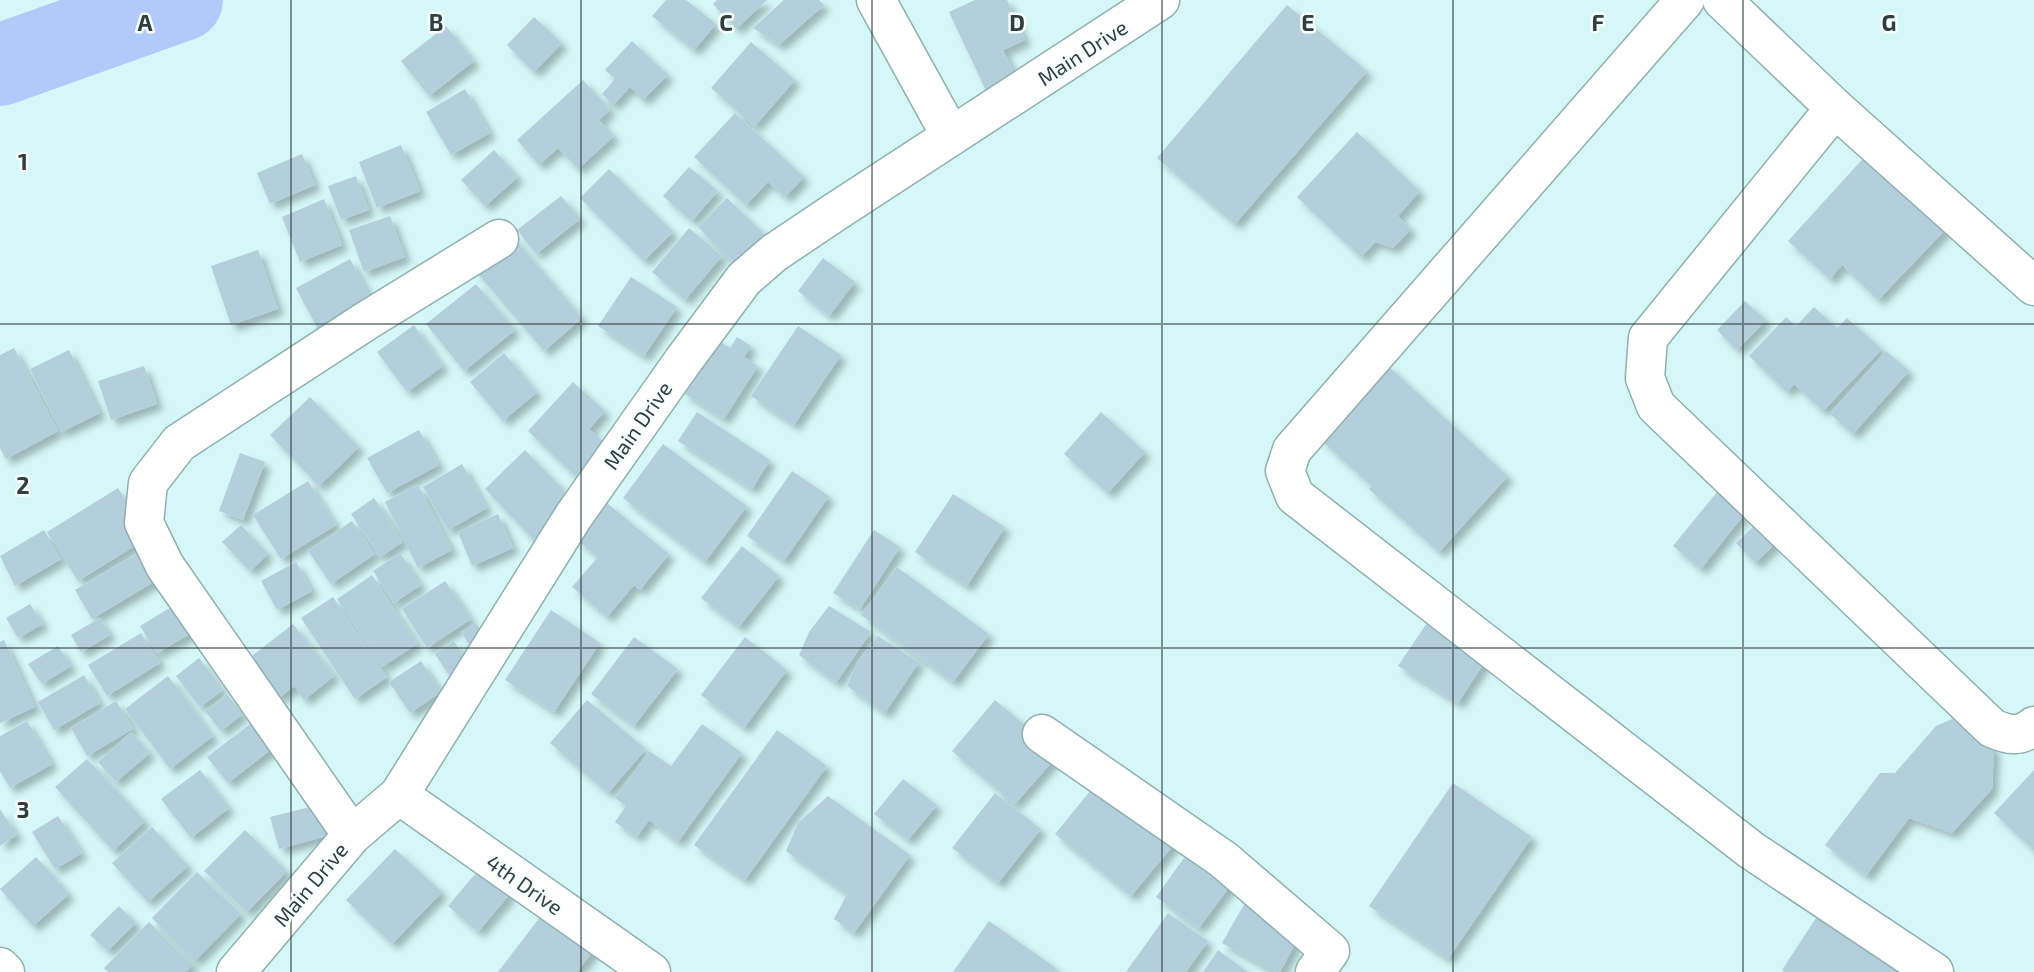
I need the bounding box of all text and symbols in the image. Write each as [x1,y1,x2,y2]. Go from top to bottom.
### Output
text: A [137,8,153,36]
text: B [429,8,443,36]
text: C [719,8,733,36]
text: D [1009,8,1025,36]
text: E [1301,8,1315,36]
text: F [1592,8,1605,36]
text: G [1882,8,1896,36]
street label: Main Drive [1032,14,1132,90]
text: 1 [18,147,28,175]
street label: Main Drive [598,376,676,474]
text: 2 [16,471,30,499]
text: 3 [16,795,30,823]
street label: Main Drive [268,837,352,931]
street label: 4th Drive [482,849,568,919]

